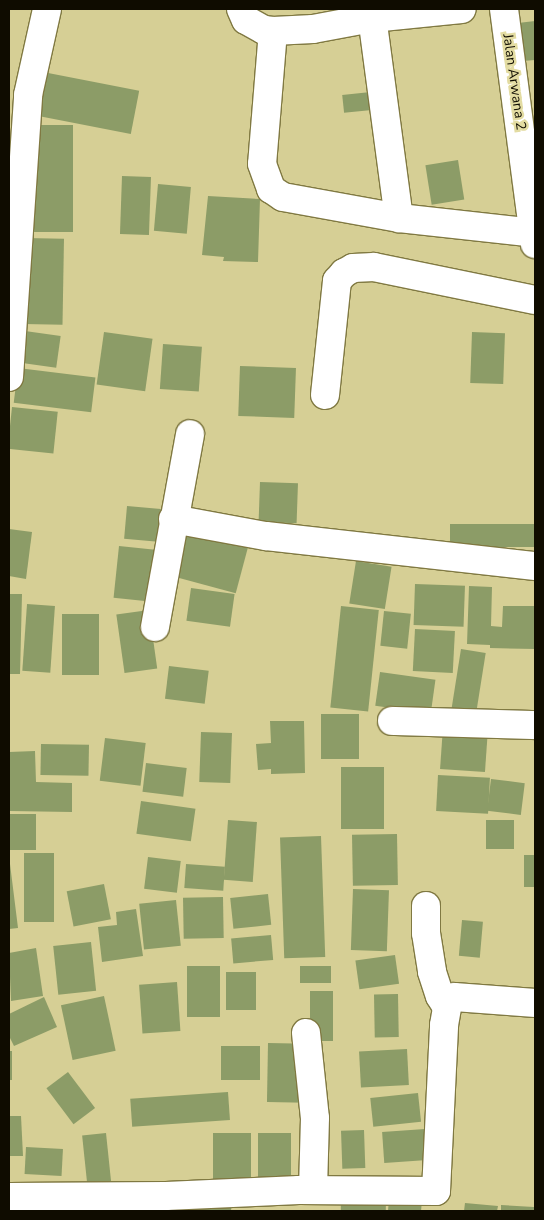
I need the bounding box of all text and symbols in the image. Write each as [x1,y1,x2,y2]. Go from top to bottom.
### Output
street label: Jalan Arwana 2 [499,33,529,131]

